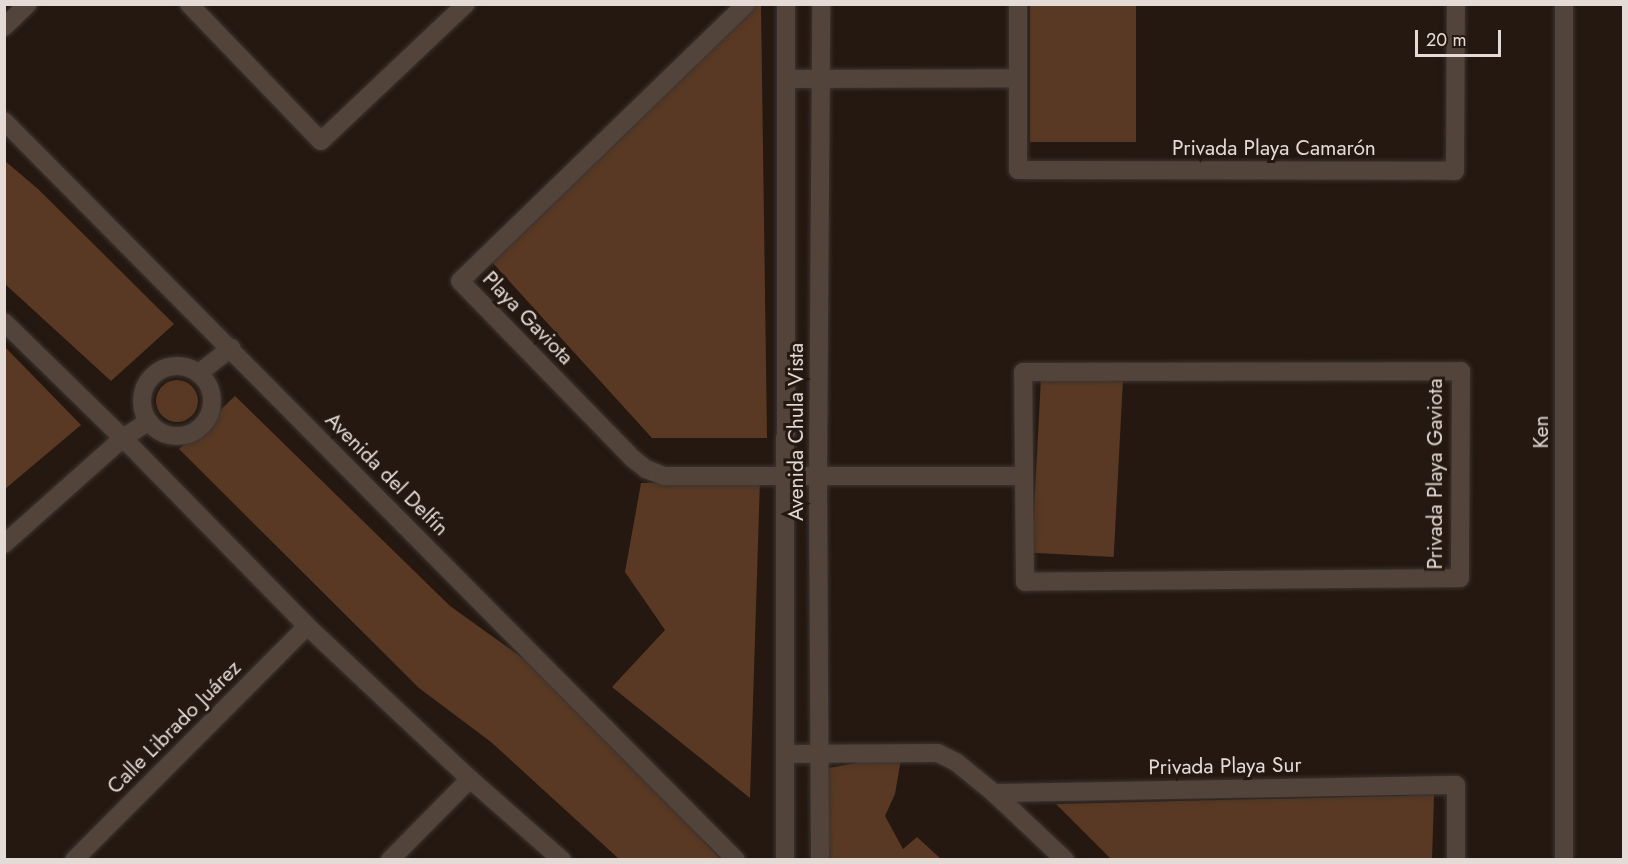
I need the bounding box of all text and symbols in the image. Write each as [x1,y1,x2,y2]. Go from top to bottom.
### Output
scale bar [1418,18,1504,56]
text: 20 m [1426,27,1466,53]
street label: Privada Playa Camarón [1172,135,1376,161]
street label: Playa Gaviota [477,266,579,370]
street label: Avenida Chula Vista [783,343,809,521]
street label: Privada Playa Gaviota [1422,378,1448,570]
street label: Avenida del Delfín [320,407,454,541]
street label: Ken [1528,415,1554,449]
street label: Calle Librado Juárez [102,655,246,799]
street label: Privada Playa Sur [1148,752,1302,780]

